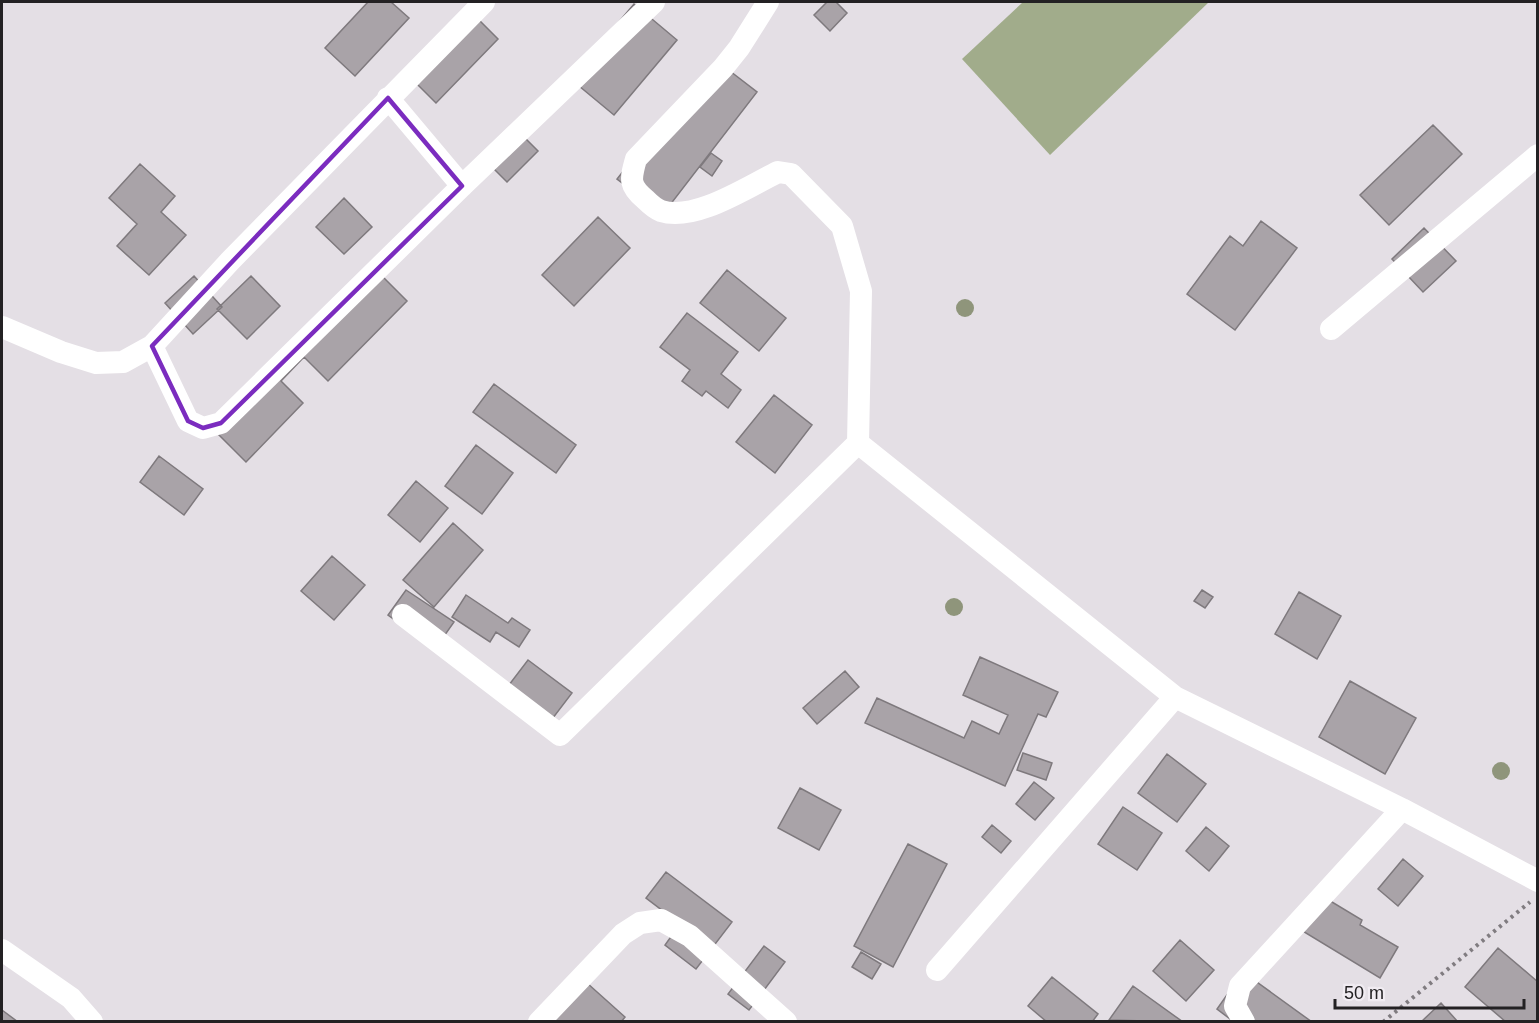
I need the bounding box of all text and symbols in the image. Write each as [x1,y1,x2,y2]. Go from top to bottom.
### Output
scale bar [1335,972,1524,1010]
text: 50 m [1344,983,1384,1003]

